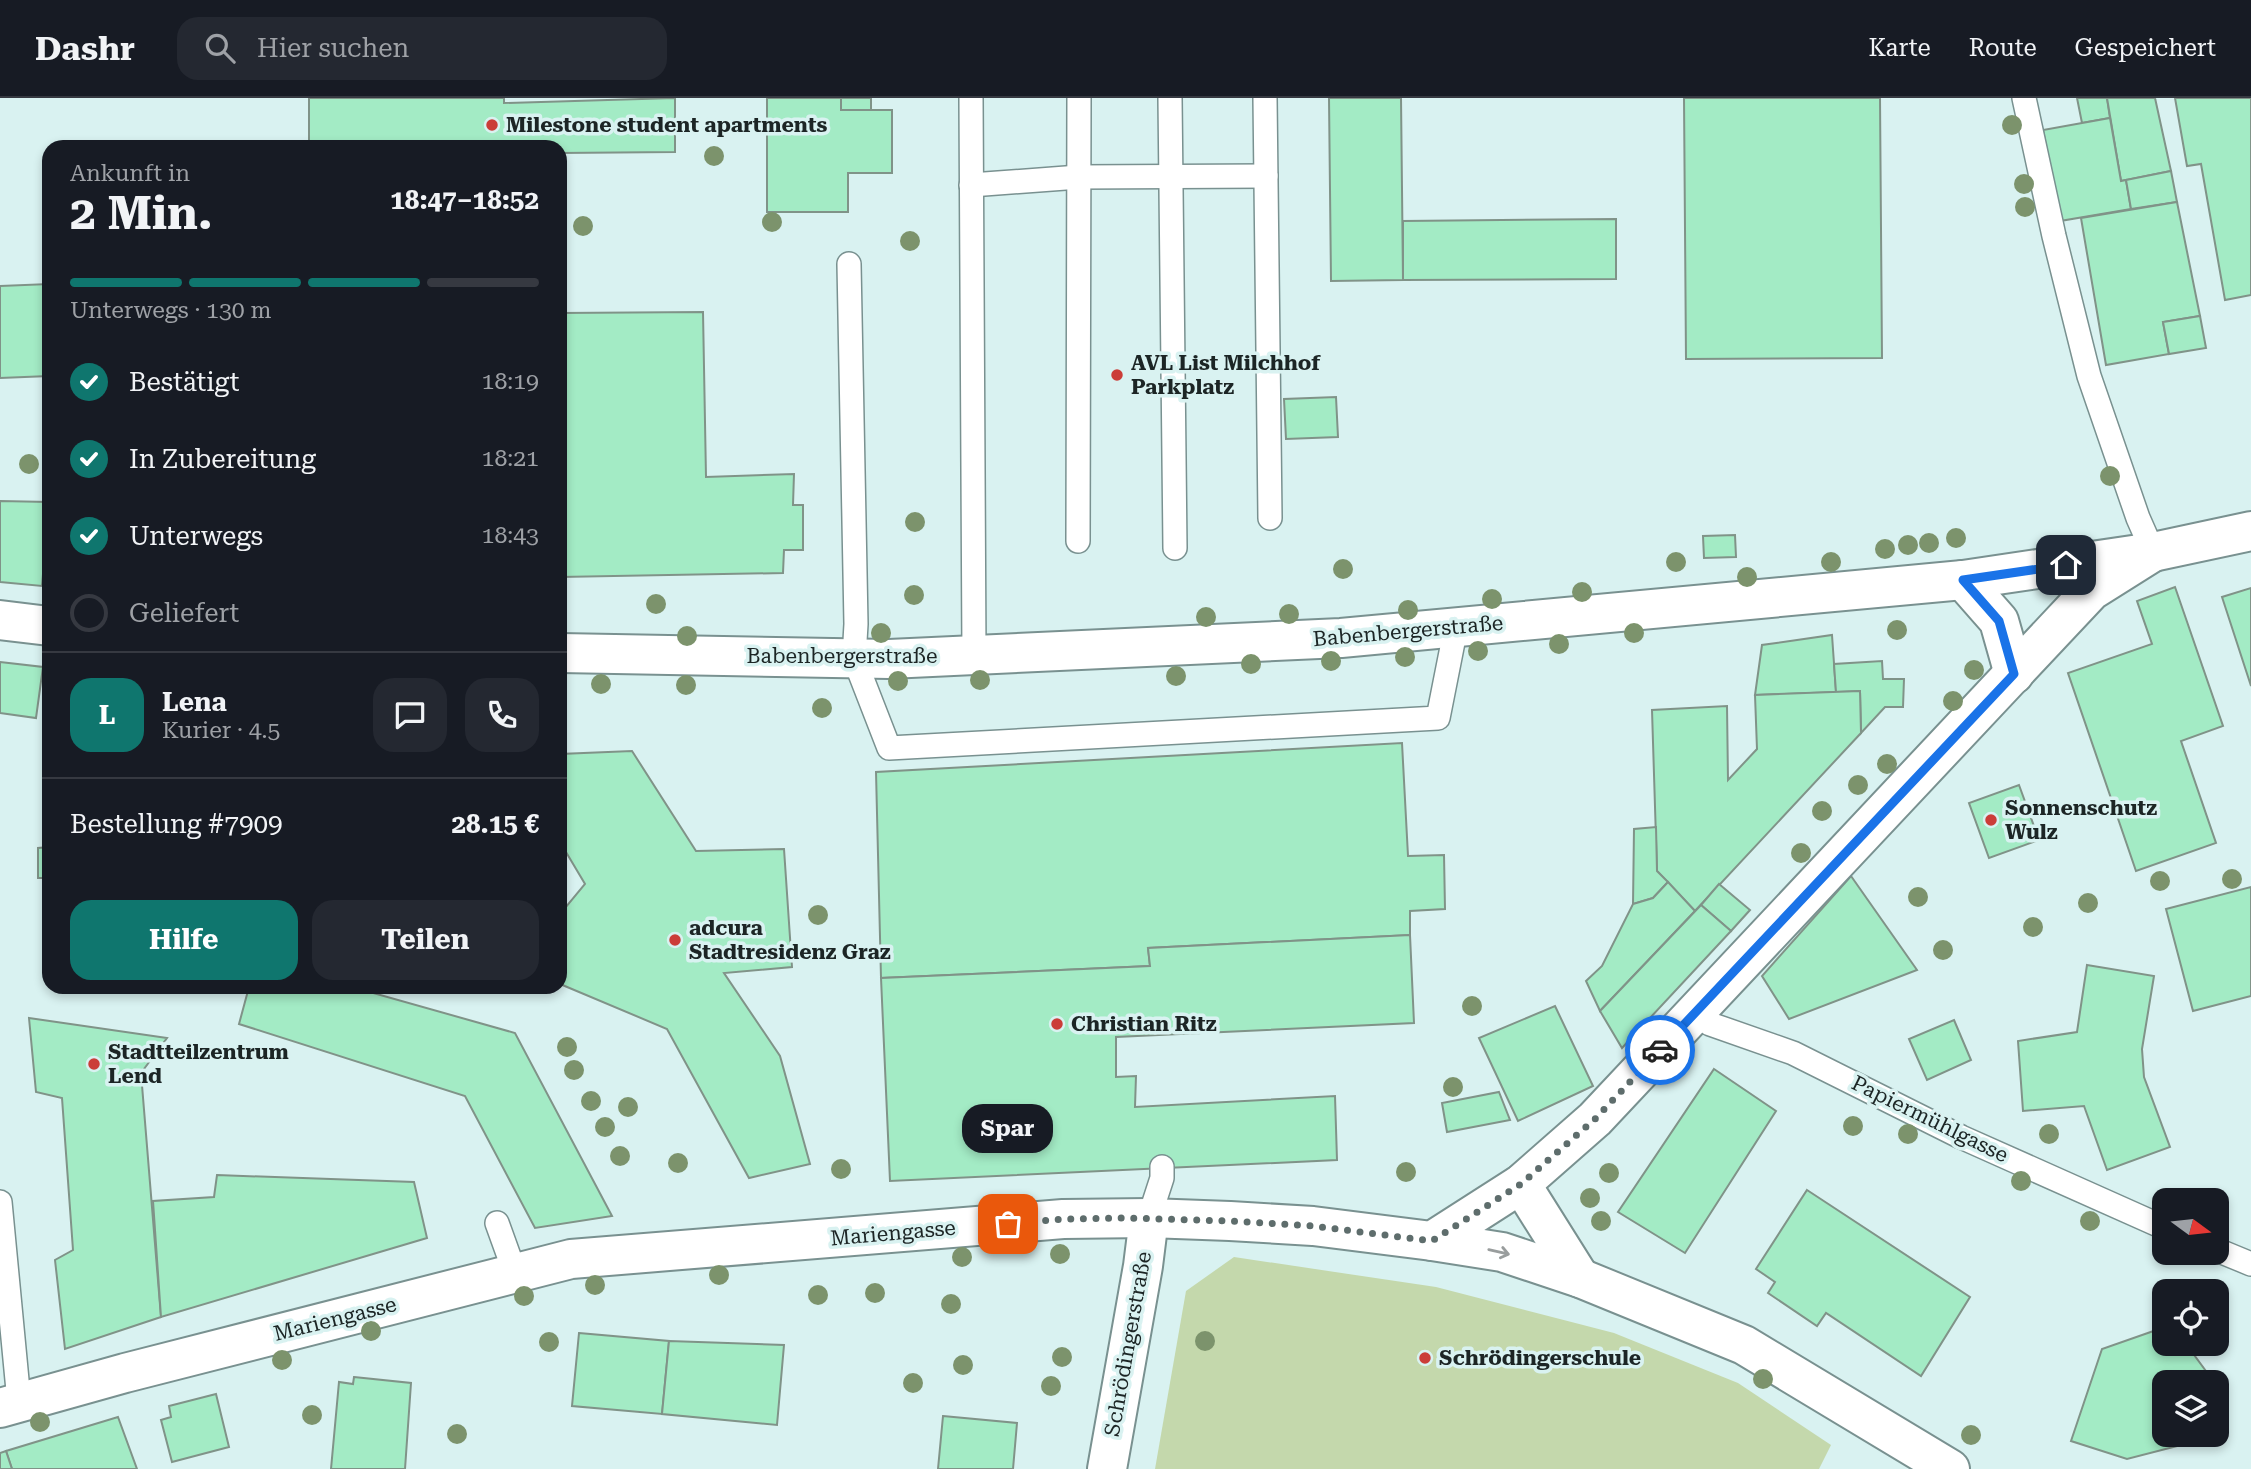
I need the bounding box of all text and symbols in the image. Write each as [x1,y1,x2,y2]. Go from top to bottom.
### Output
search box [177,17,667,80]
text: Dashr [35,29,135,68]
icon: search [201,29,239,67]
text: Hier suchen [257,33,409,63]
text: Karte [1868,34,1931,62]
text: Route [1969,34,2037,62]
text: Gespeichert [2075,34,2216,62]
place label: Milestone student apartments [506,113,828,137]
marker: Milestone student apartments [484,117,500,133]
text: Ankunft in [70,160,190,187]
text: 18:47–18:52 [390,185,539,215]
text: 2 Min. [70,186,212,240]
text: Unterwegs · 130 m [70,297,272,324]
place label: AVL List Milchhof Parkplatz [1131,351,1321,399]
icon: check [70,363,108,401]
text: Bestätigt [129,367,239,397]
marker: AVL List Milchhof Parkplatz [1109,367,1125,383]
text: 18:19 [482,368,539,395]
icon: check [70,440,108,478]
text: In Zubereitung [129,444,316,474]
text: 18:21 [482,445,539,472]
icon: check [70,517,108,555]
text: Unterwegs [129,521,263,551]
text: 18:43 [482,522,539,549]
pin [2036,535,2096,595]
icon: home [2047,546,2085,584]
text: Geliefert [129,598,239,628]
street label: Babenbergerstraße [1312,611,1504,651]
street label: Babenbergerstraße [747,644,937,668]
button: chat [373,678,447,752]
button: phone [465,678,539,752]
text: Lena [162,687,227,717]
text: L [99,700,115,730]
text: Kurier · 4.5 [162,717,280,744]
place label: Sonnenschutz Wulz [2005,796,2157,844]
text: Bestellung #7909 [70,809,283,839]
text: 28.15 € [451,809,539,839]
marker: Sonnenschutz Wulz [1983,812,1999,828]
button: Hilfe [70,900,298,980]
button: Teilen [312,900,539,980]
place label: adcura Stadtresidenz Graz [689,916,891,964]
marker: adcura Stadtresidenz Graz [667,932,683,948]
place label: Christian Ritz [1071,1012,1217,1036]
courier [1625,1015,1695,1085]
marker: Christian Ritz [1049,1016,1065,1032]
icon: car [1641,1031,1679,1069]
place label: Stadtteilzentrum Lend [108,1040,289,1088]
marker: Stadtteilzentrum Lend [86,1056,102,1072]
street label: Papiermühlgasse [1848,1071,2012,1167]
callout: Spar [962,1105,1054,1154]
text: Spar [981,1115,1034,1142]
north arrow [2152,1188,2230,1265]
map controls [2152,1188,2229,1447]
pin [978,1194,1038,1254]
icon: bag [989,1205,1027,1243]
street label: Mariengasse [829,1216,957,1250]
one-way arrow [1487,1246,1510,1259]
street label: Schrödingerstraße [1100,1250,1156,1438]
button: locate [2152,1279,2229,1356]
street label: Mariengasse [271,1292,399,1346]
place label: Schrödingerschule [1439,1346,1641,1370]
marker: Schrödingerschule [1417,1350,1433,1366]
button: layers [2152,1370,2229,1447]

